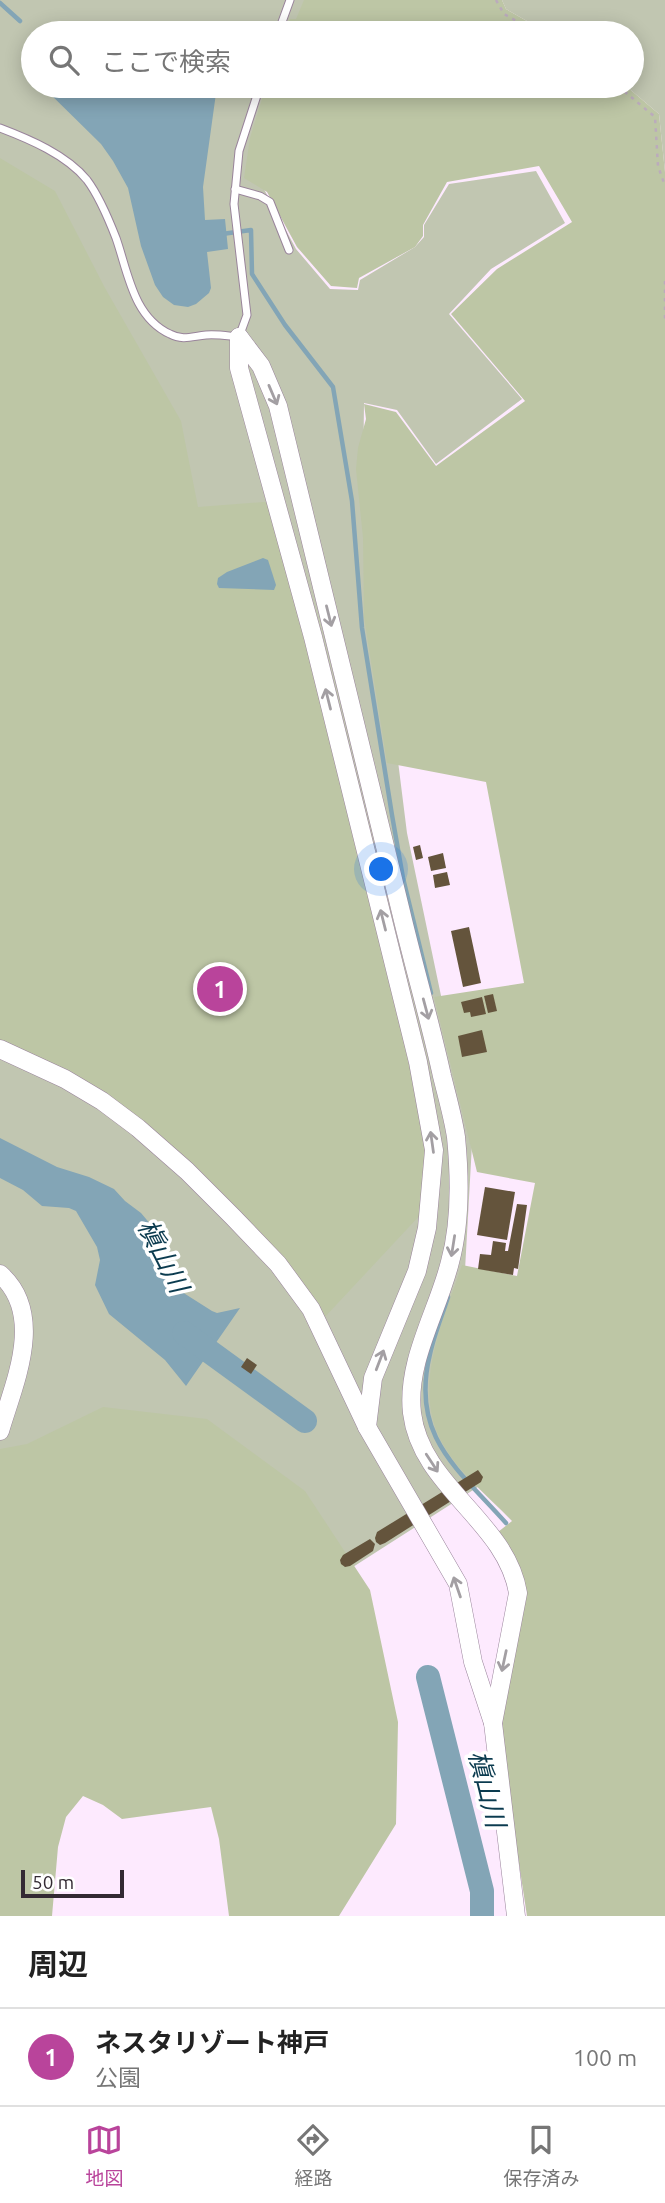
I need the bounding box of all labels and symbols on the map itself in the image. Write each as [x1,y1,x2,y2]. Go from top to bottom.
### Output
one-way arrow [267,384,280,405]
one-way arrow [323,604,336,627]
one-way arrow [321,688,334,711]
your location [364,852,398,886]
one-way arrow [376,909,389,932]
pin: 1 [197,963,243,1015]
one-way arrow [421,998,434,1020]
one-way arrow [425,1131,438,1154]
water label: 槇山川 [133,1214,195,1300]
one-way arrow [446,1235,459,1257]
one-way arrow [374,1350,387,1371]
one-way arrow [425,1453,439,1472]
one-way arrow [450,1576,462,1598]
one-way arrow [497,1649,510,1672]
water label: 槇山川 [464,1748,512,1833]
scale bar [21,1867,124,1899]

